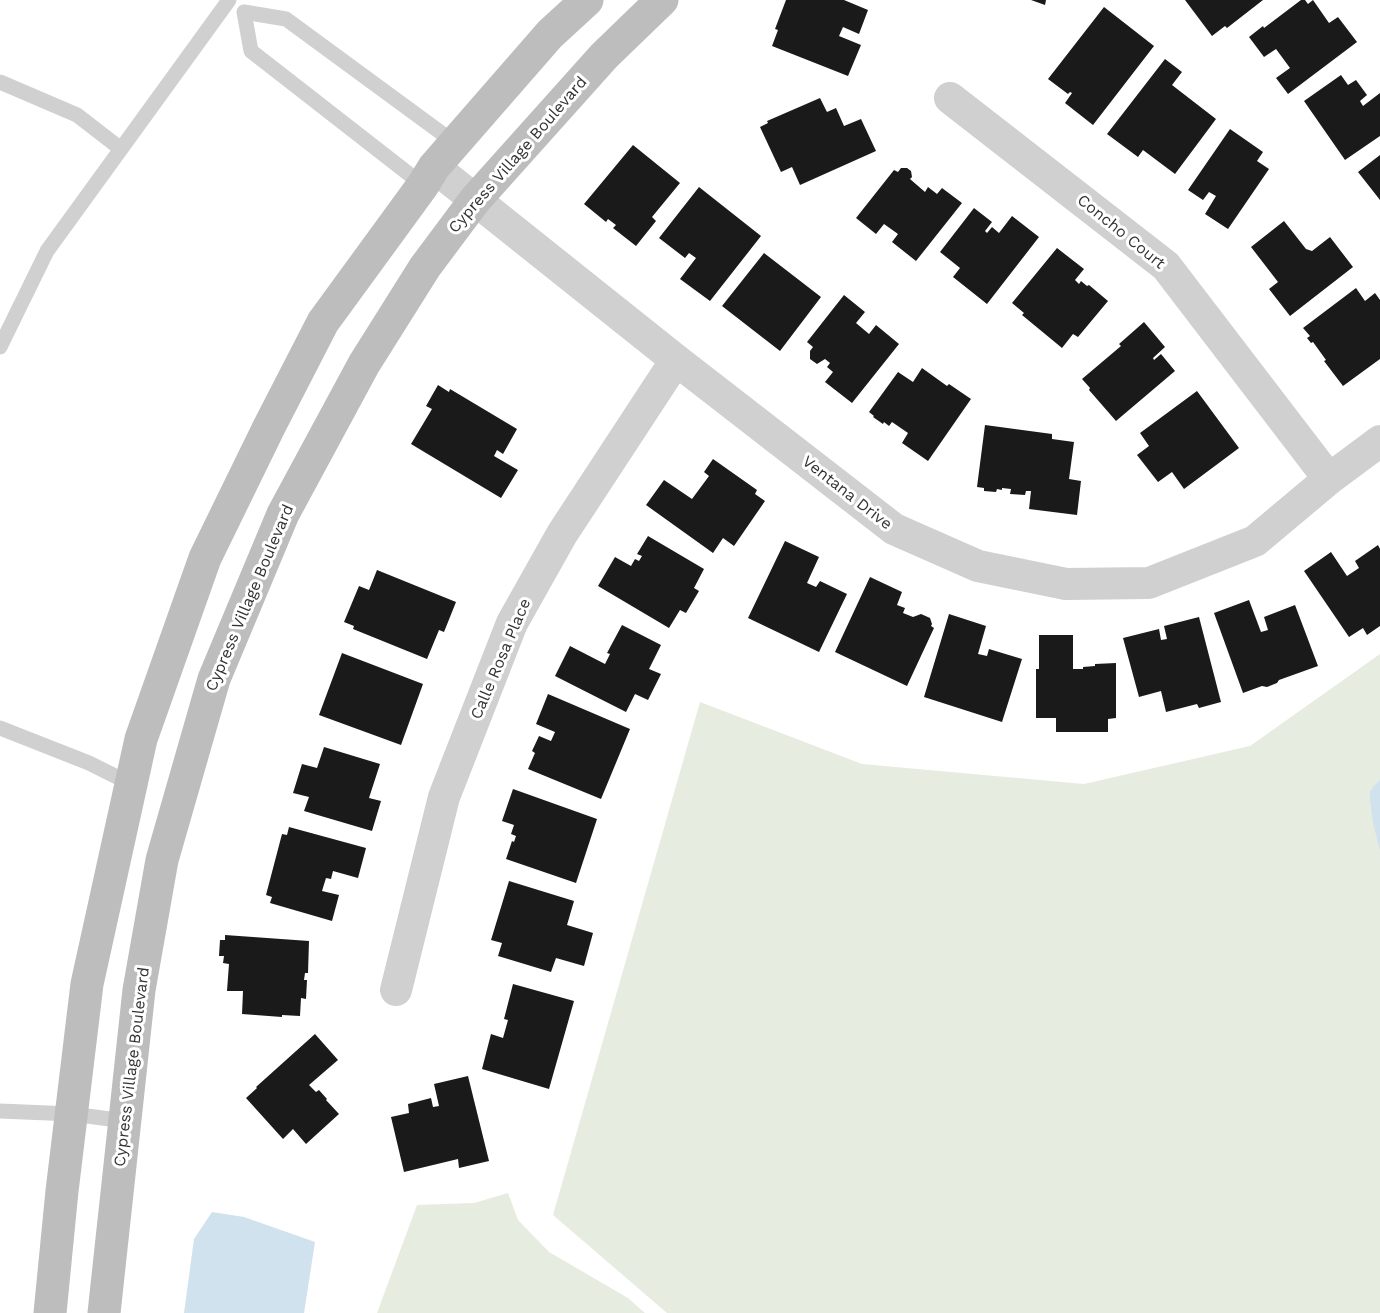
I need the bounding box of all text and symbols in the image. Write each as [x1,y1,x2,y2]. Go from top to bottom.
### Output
street label: Cypress Village Boulevard [445,73,591,237]
street label: Concho Court [1073,191,1169,273]
street label: Ventana Drive [798,452,896,534]
street label: Cypress Village Boulevard [202,502,298,694]
street label: Calle Rosa Place [467,596,535,722]
street label: Cypress Village Boulevard [110,966,154,1168]

